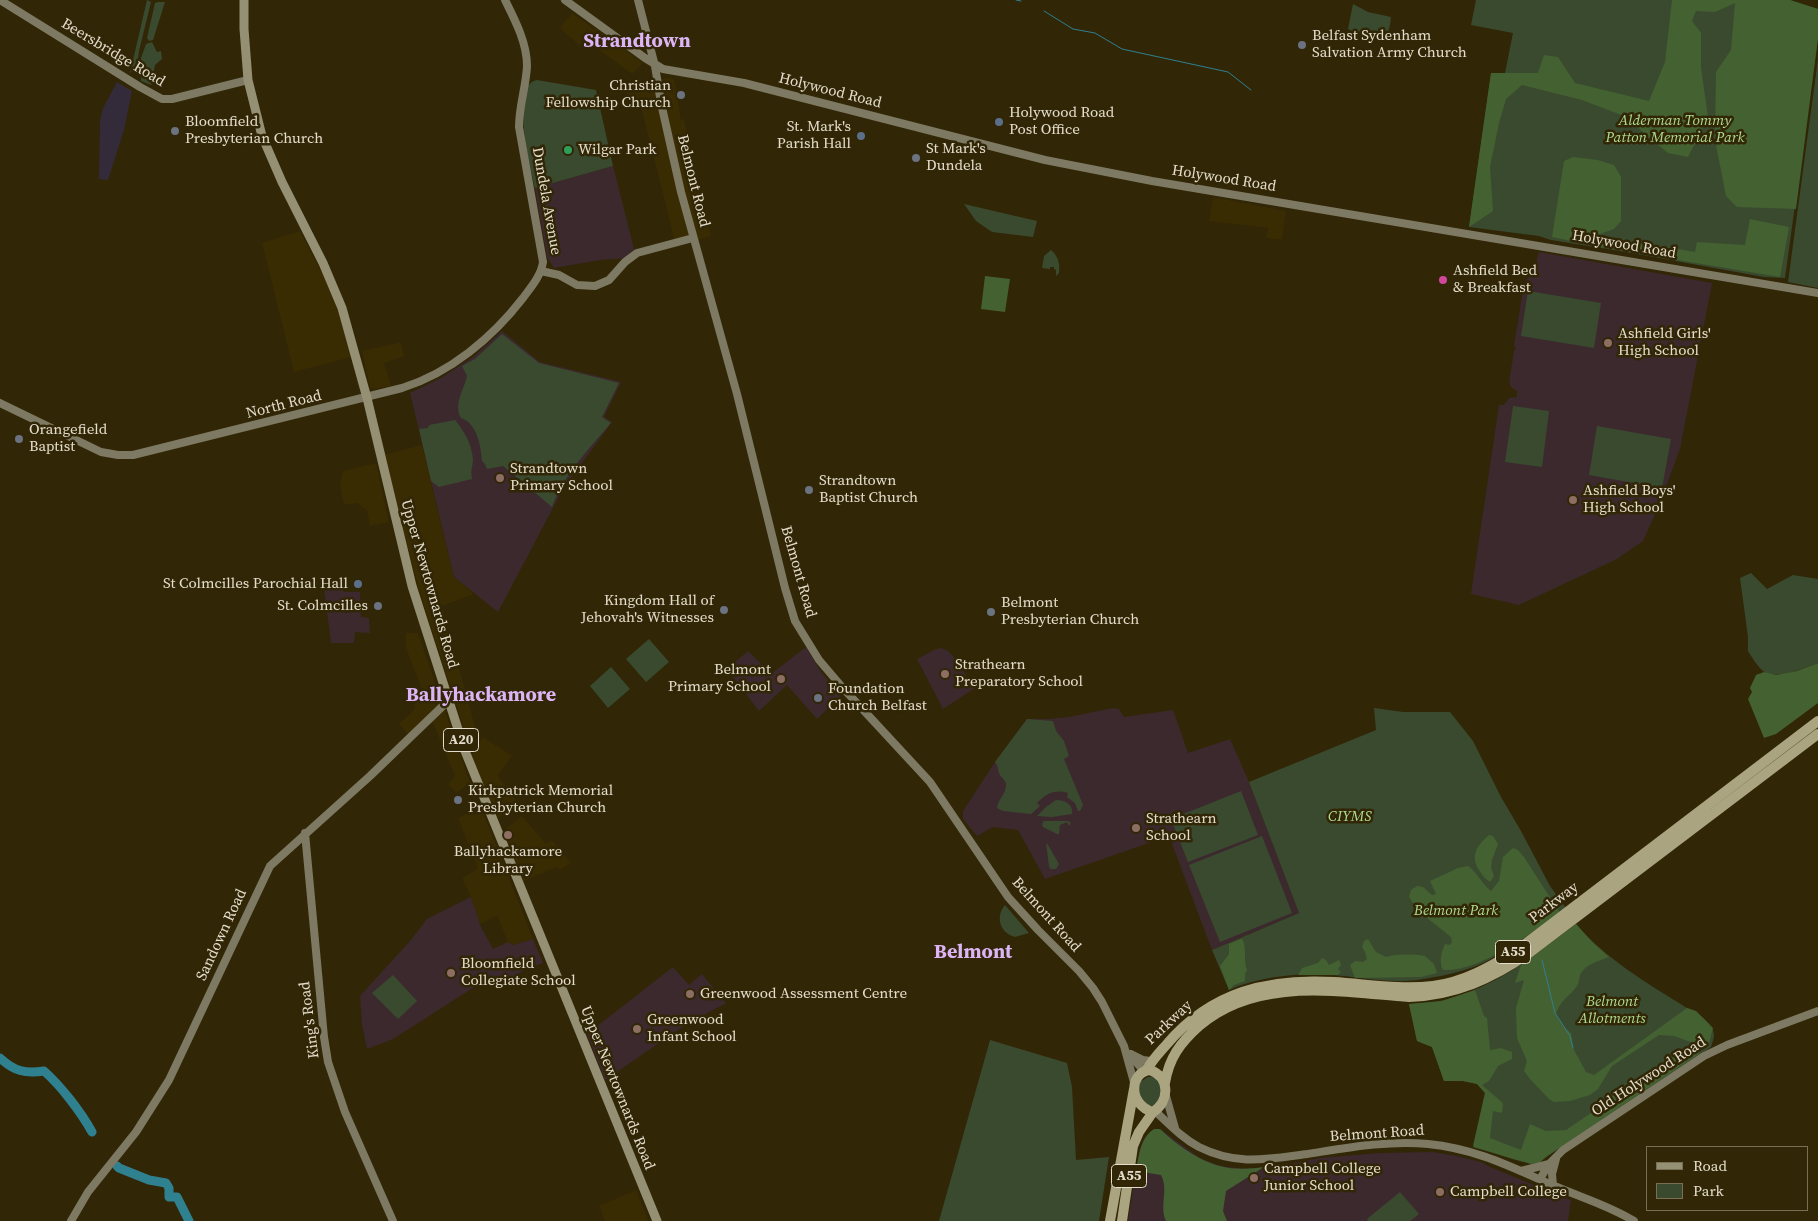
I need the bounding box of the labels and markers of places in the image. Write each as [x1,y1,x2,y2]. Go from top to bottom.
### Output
place label: Belfast Sydenham Salvation Army Church [1312,27,1467,62]
marker: Belfast Sydenham Salvation Army Church [1296,39,1308,51]
place label: Christian Fellowship Church [545,77,671,112]
marker: Christian Fellowship Church [675,89,687,101]
place label: Holywood Road Post Office [1009,104,1114,139]
place label: Bloomfield Presbyterian Church [185,113,323,148]
marker: Holywood Road Post Office [993,116,1005,128]
place label: St. Mark's Parish Hall [777,118,851,153]
marker: Bloomfield Presbyterian Church [169,125,181,137]
marker: St. Mark's Parish Hall [855,130,867,142]
place label: St Mark's Dundela [926,140,986,175]
place label: Wilgar Park [578,141,657,159]
marker: Wilgar Park [562,144,574,156]
marker: St Mark's Dundela [910,152,922,164]
place label: Ashfield Bed & Breakfast [1453,262,1537,297]
marker: Ashfield Bed & Breakfast [1437,274,1449,286]
place label: Ashfield Girls' High School [1618,325,1711,360]
marker: Ashfield Girls' High School [1602,337,1614,349]
place label: Orangefield Baptist [29,421,107,456]
marker: Orangefield Baptist [13,433,25,445]
place label: Strandtown Primary School [510,460,613,495]
marker: Strandtown Primary School [494,472,506,484]
place label: Strandtown Baptist Church [819,472,918,507]
place label: Ashfield Boys' High School [1583,482,1675,517]
marker: Strandtown Baptist Church [803,484,815,496]
marker: Ashfield Boys' High School [1567,494,1579,506]
place label: St Colmcilles Parochial Hall [163,575,348,593]
marker: St Colmcilles Parochial Hall [352,578,364,590]
place label: Kingdom Hall of Jehovah's Witnesses [581,592,714,627]
place label: Belmont Presbyterian Church [1001,594,1139,629]
place label: St. Colmcilles [277,597,368,615]
marker: St. Colmcilles [372,600,384,612]
marker: Kingdom Hall of Jehovah's Witnesses [718,604,730,616]
marker: Belmont Presbyterian Church [985,606,997,618]
place label: Strathearn Preparatory School [955,656,1083,691]
place label: Belmont Primary School [668,661,771,696]
marker: Strathearn Preparatory School [939,668,951,680]
marker: Belmont Primary School [775,673,787,685]
place label: Foundation Church Belfast [828,680,927,715]
marker: Foundation Church Belfast [812,692,824,704]
place label: Kirkpatrick Memorial Presbyterian Church [468,782,613,817]
marker: Kirkpatrick Memorial Presbyterian Church [452,794,464,806]
place label: Strathearn School [1146,810,1217,845]
marker: Strathearn School [1130,822,1142,834]
marker: Ballyhackamore Library [502,829,514,841]
place label: Ballyhackamore Library [454,843,562,878]
place label: Bloomfield Collegiate School [461,955,576,990]
marker: Bloomfield Collegiate School [445,967,457,979]
place label: Greenwood Assessment Centre [700,985,907,1003]
marker: Greenwood Assessment Centre [684,988,696,1000]
place label: Greenwood Infant School [647,1011,737,1046]
marker: Greenwood Infant School [631,1023,643,1035]
place label: Campbell College Junior School [1264,1160,1381,1195]
marker: Campbell College Junior School [1248,1172,1260,1184]
place label: Campbell College [1450,1183,1567,1201]
marker: Campbell College [1434,1186,1446,1198]

